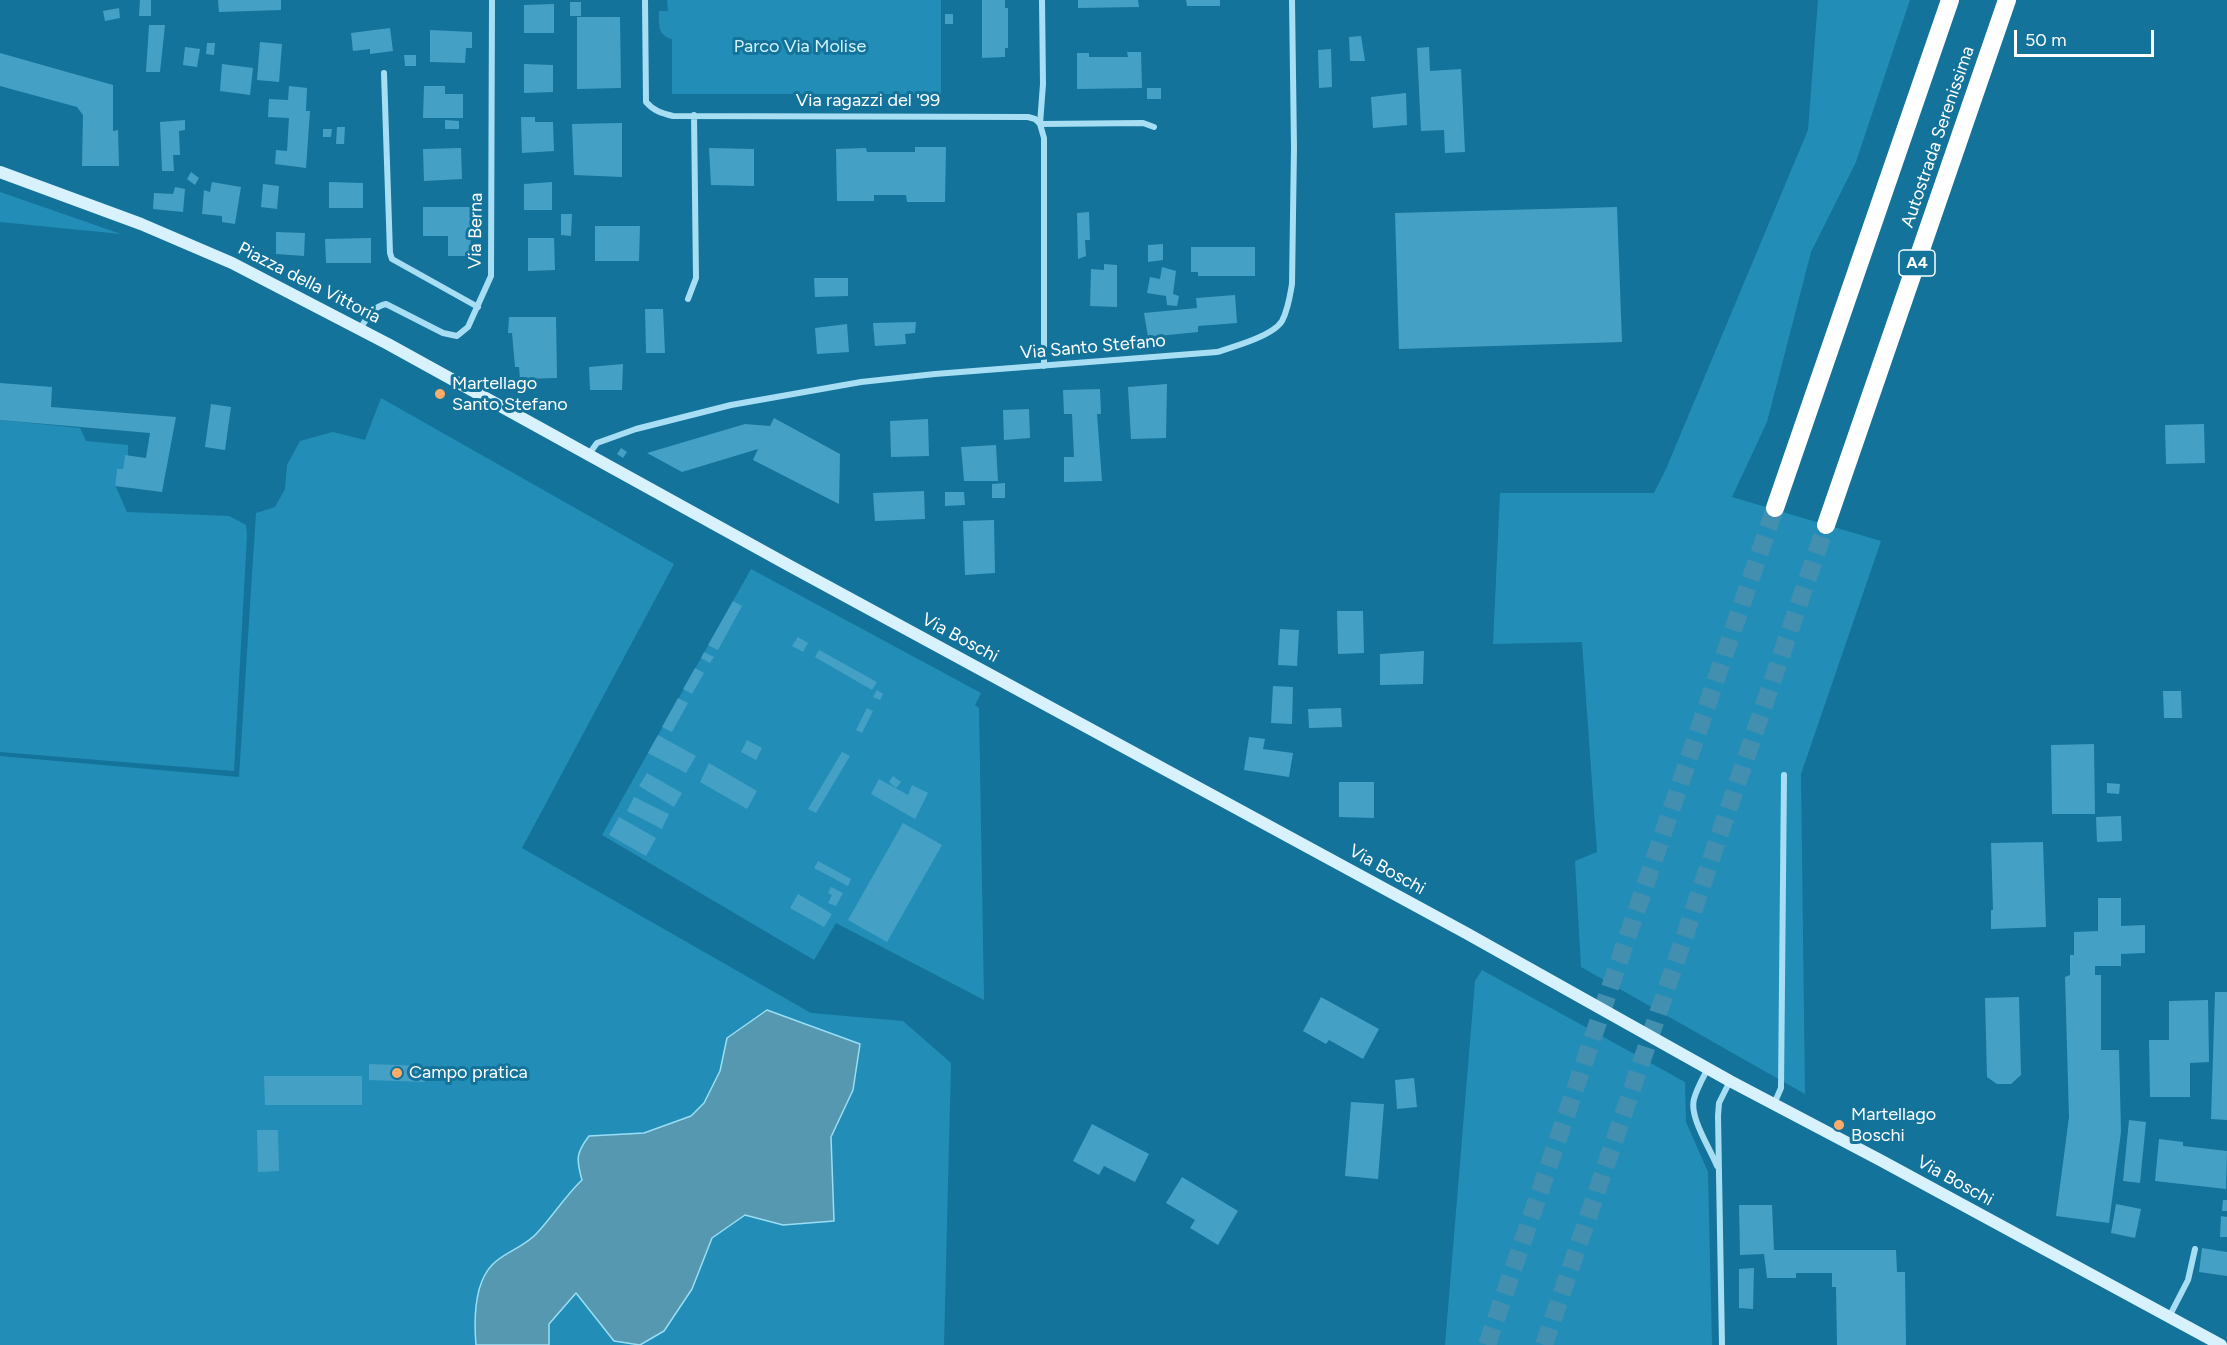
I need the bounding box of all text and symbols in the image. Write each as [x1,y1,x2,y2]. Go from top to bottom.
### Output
scale bar [2017,18,2156,56]
text: 50 m [2025,29,2067,51]
park label: Parco Via Molise [734,36,866,58]
street label: Autostrada Serenissima [1897,43,1979,231]
street label: Via ragazzi del '99 [796,90,940,112]
street label: Via Berna [465,193,487,269]
street label: Piazza della Vittoria [234,238,384,328]
road number: A4 [1899,250,1935,276]
street label: Via Santo Stefano [1019,330,1167,364]
place label: Martellago Santo Stefano [452,373,568,416]
marker: Martellago Santo Stefano [433,387,447,401]
street label: Via Boschi [918,609,1002,667]
street label: Via Boschi [1345,840,1429,900]
place label: Campo pratica [409,1062,528,1084]
marker: Campo pratica [390,1066,404,1080]
place label: Martellago Boschi [1851,1104,1936,1146]
marker: Martellago Boschi [1832,1118,1846,1132]
street label: Via Boschi [1913,1151,1997,1211]

